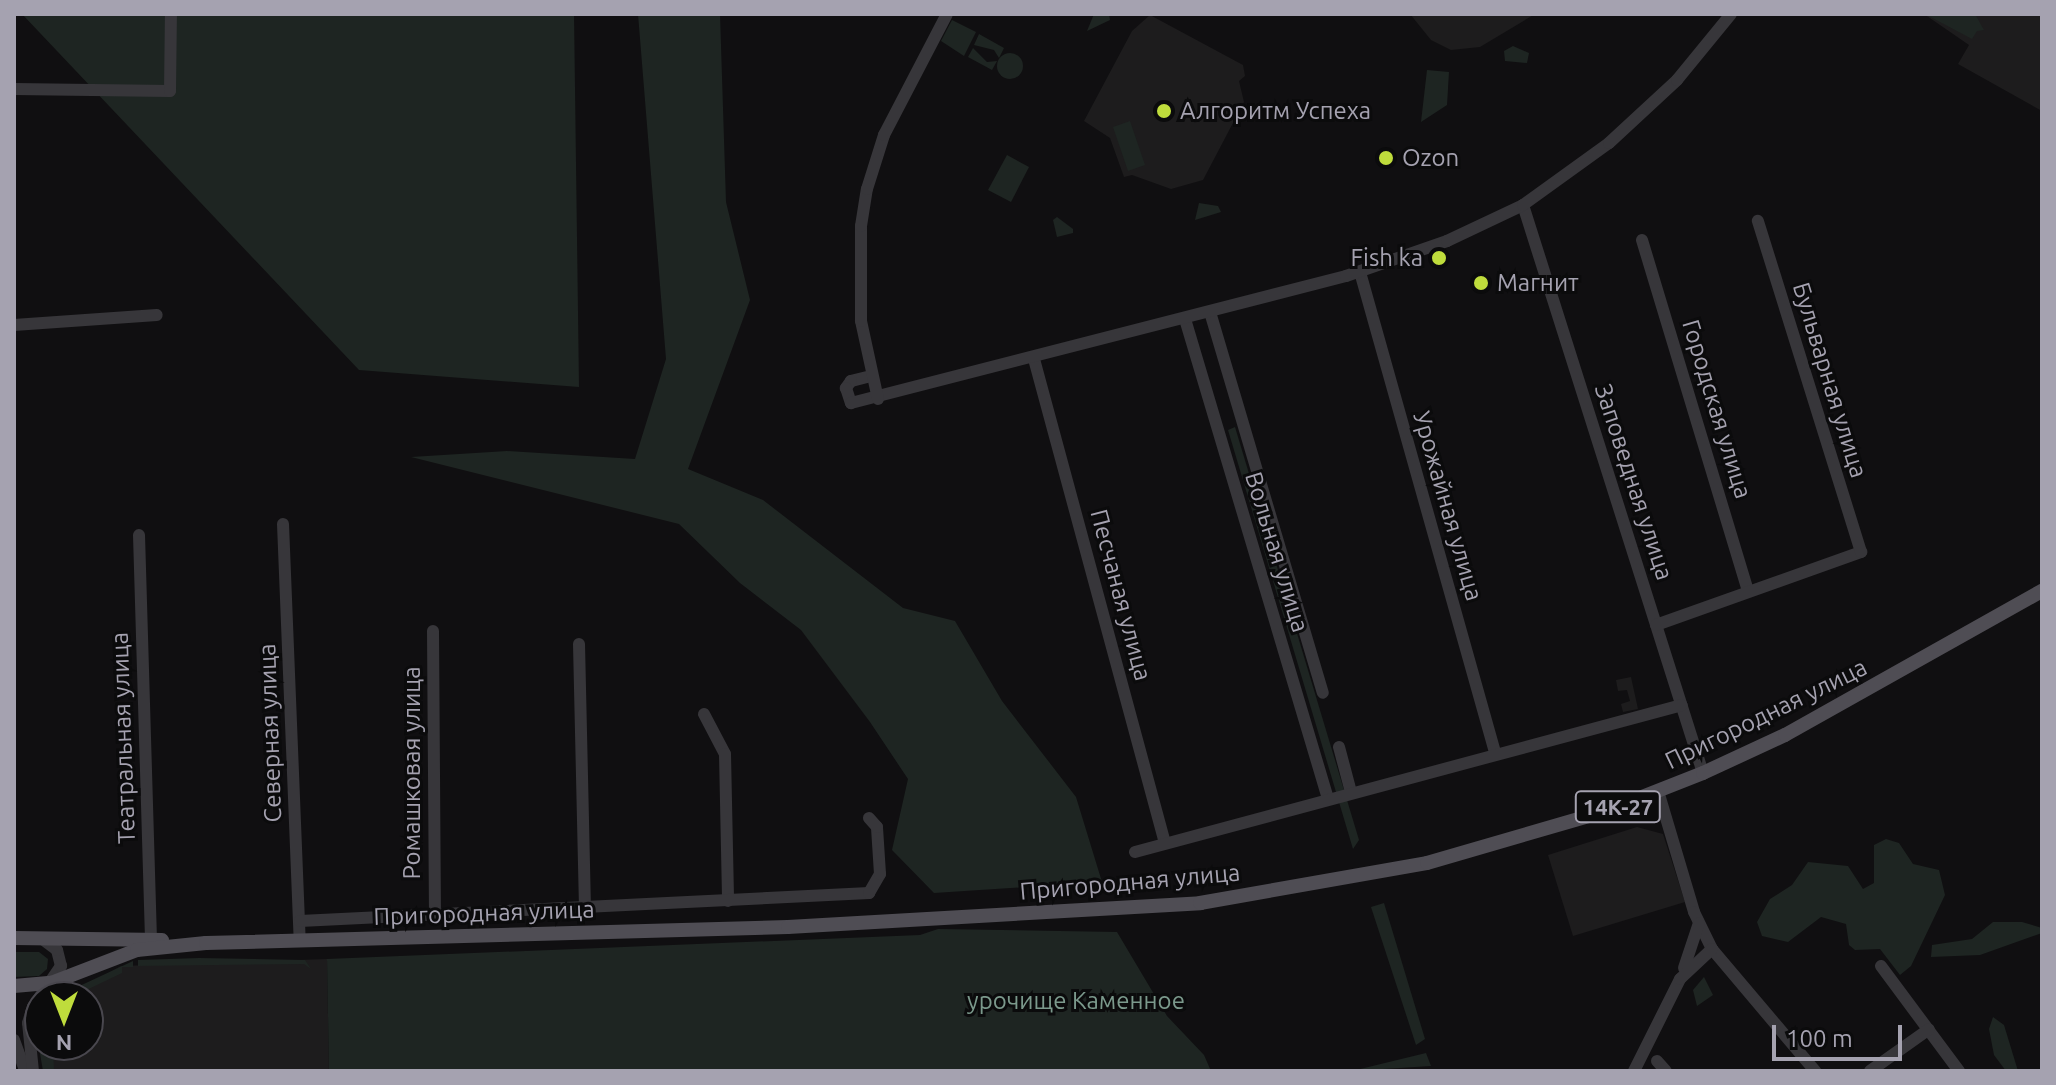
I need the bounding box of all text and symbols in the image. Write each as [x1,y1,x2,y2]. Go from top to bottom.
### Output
place label: Алгоритм Успеха [1180,97,1371,125]
marker: Алгоритм Успеха [1155,102,1173,120]
place label: Ozon [1402,144,1459,172]
marker: Ozon [1377,149,1395,167]
place label: Fish ka [1350,244,1423,272]
marker: Fish ka [1430,249,1448,267]
place label: Магнит [1497,269,1579,297]
marker: Магнит [1472,274,1490,292]
street label: Бульварная улица [1787,279,1873,481]
street label: Городская улица [1676,316,1758,502]
street label: Заповедная улица [1589,380,1679,584]
street label: Урожайная улица [1407,408,1489,604]
street label: Вольная улица [1239,468,1315,636]
street label: Песчаная улица [1084,506,1158,684]
street label: Театральная улица [105,632,141,844]
street label: Северная улица [252,643,288,823]
street label: Пригородная улица [1660,653,1872,775]
street label: Ромашковая улица [398,667,426,879]
road number: 14К-27 [1574,789,1662,825]
street label: Пригородная улица [1019,858,1241,906]
street label: Пригородная улица [373,895,595,931]
north arrow [24,981,104,1061]
park label: урочище Каменное [967,987,1185,1015]
scale bar [1776,1009,1906,1059]
text: 100 m [1786,1025,1853,1052]
text: N [56,1031,72,1056]

